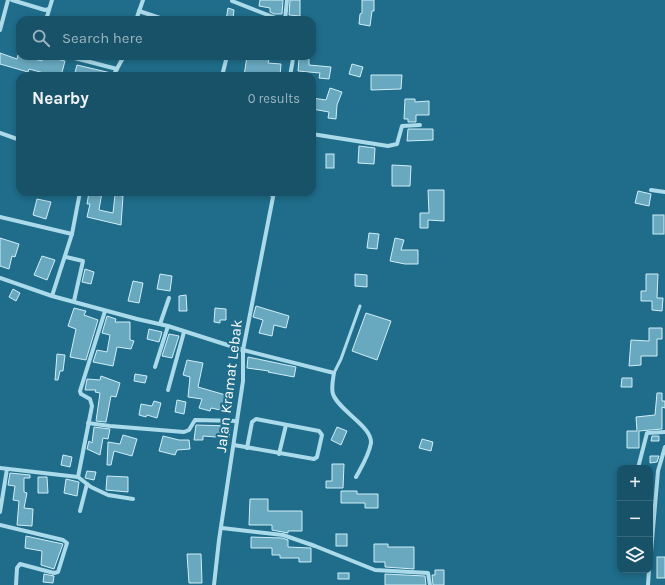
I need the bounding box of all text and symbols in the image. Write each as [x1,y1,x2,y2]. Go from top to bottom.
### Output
search box [16,16,316,60]
icon: search [30,27,52,49]
text: Search here [62,29,143,47]
text: Nearby [32,88,89,108]
text: 0 results [248,91,300,106]
street label: Jalan Kramat Lebak [212,318,246,454]
map controls [617,465,653,573]
button: + [617,465,653,501]
button: − [617,501,653,537]
button: layers [617,537,653,573]

